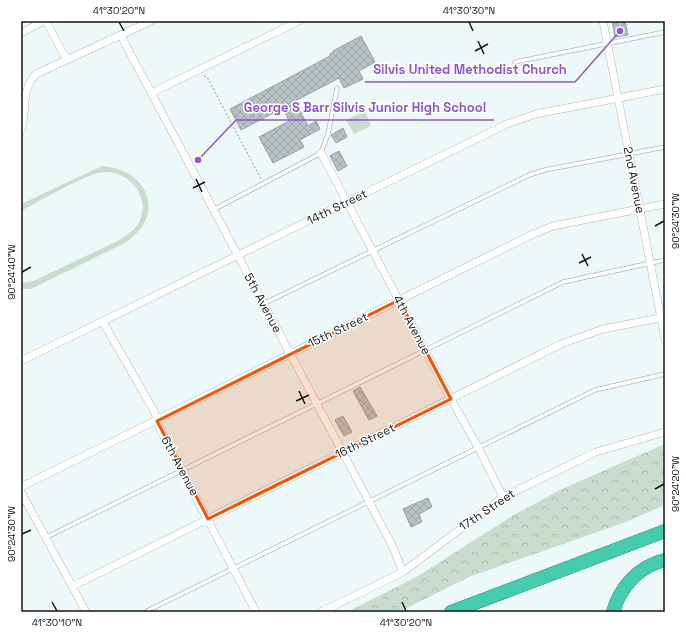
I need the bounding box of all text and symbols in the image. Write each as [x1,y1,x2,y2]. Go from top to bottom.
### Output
text: 41°30'20"N [93,4,145,17]
text: 41°30'30"N [443,4,495,17]
callout: Silvis United Methodist Church [365,57,575,82]
text: Silvis United Methodist Church [373,61,567,78]
callout: George S Barr Silvis Junior High School [236,95,494,120]
text: George S Barr Silvis Junior High School [244,99,486,116]
street label: 2nd Avenue [620,145,648,215]
street label: 14th Street [304,186,370,228]
text: 90°24'30"W [669,193,682,249]
text: 90°24'40"W [5,244,18,300]
street label: 5th Avenue [241,270,285,336]
street label: 4th Avenue [390,292,434,358]
street label: 15th Street [305,309,371,351]
street label: 16th Street [332,420,398,462]
street label: 6th Avenue [158,433,202,499]
text: 90°24'20"W [669,456,682,512]
street label: 17th Street [456,485,518,535]
text: 90°24'30"W [5,506,18,562]
text: 41°30'10"N [32,616,82,629]
text: 41°30'20"N [380,616,432,629]

